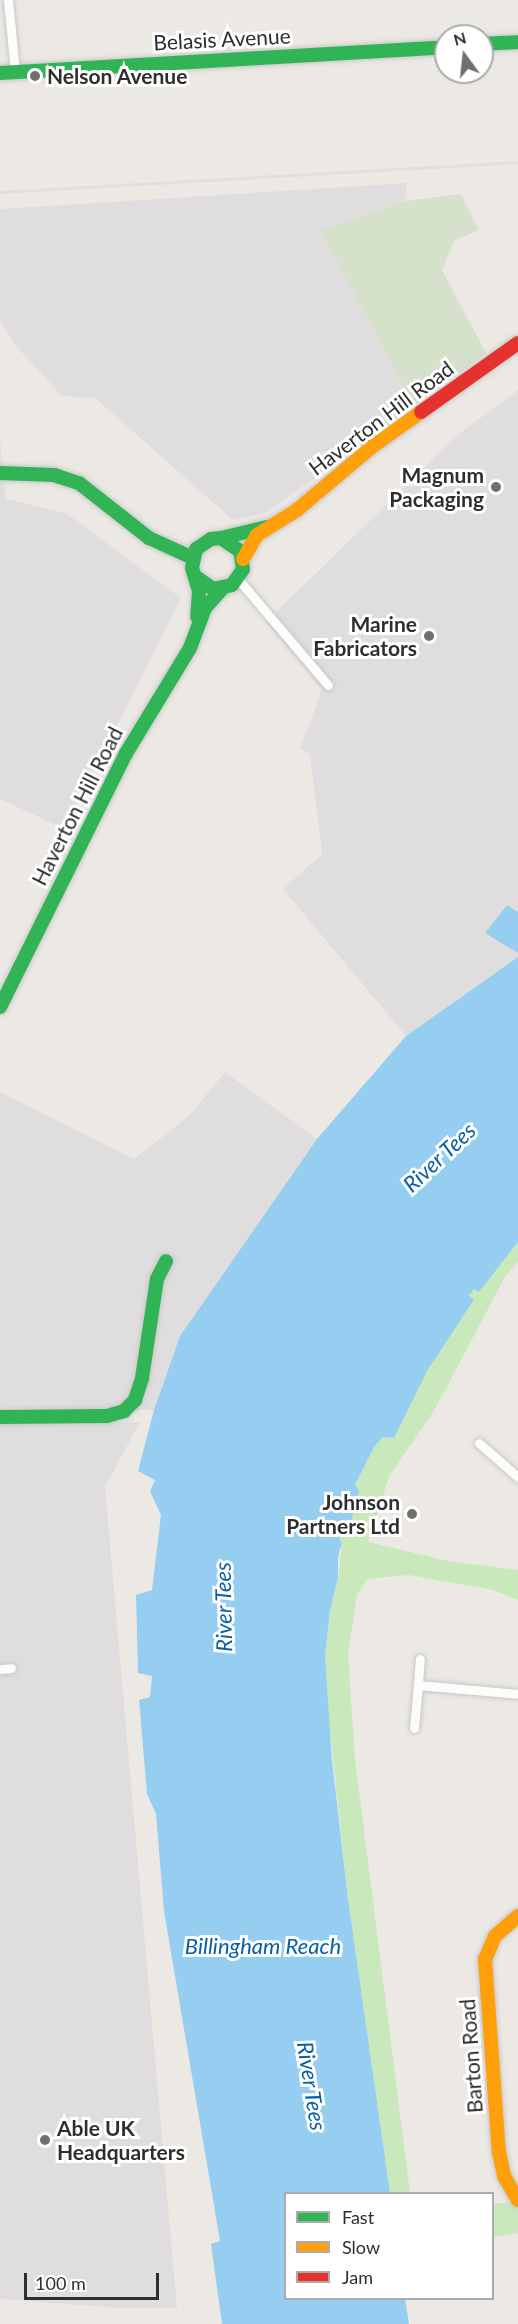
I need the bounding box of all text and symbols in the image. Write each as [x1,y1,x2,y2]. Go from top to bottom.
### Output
street label: Belasis Avenue [152,23,292,55]
north arrow [434,24,494,84]
text: N [451,27,468,49]
place label: Nelson Avenue [47,63,188,89]
marker: Nelson Avenue [28,69,42,83]
street label: Haverton Hill Road [304,355,458,481]
place label: Magnum Packaging [389,462,484,512]
marker: Magnum Packaging [489,480,503,494]
place label: Marine Fabricators [313,611,417,661]
marker: Marine Fabricators [422,629,436,643]
street label: Haverton Hill Road [26,723,128,889]
water label: River Tees [397,1116,481,1198]
place label: Johnson Partners Ltd [286,1489,400,1539]
marker: Johnson Partners Ltd [405,1507,419,1521]
water label: River Tees [209,1561,237,1653]
water label: Billingham Reach [185,1933,341,1959]
street label: Barton Road [454,1998,488,2114]
water label: River Tees [292,2039,332,2133]
place label: Able UK Headquarters [57,2115,185,2165]
marker: Able UK Headquarters [38,2133,52,2147]
legend [284,2192,494,2300]
text: Fast [342,2206,374,2228]
text: Slow [342,2236,380,2258]
scale bar [27,2261,162,2299]
text: Jam [342,2266,373,2288]
text: 100 m [35,2272,86,2294]

